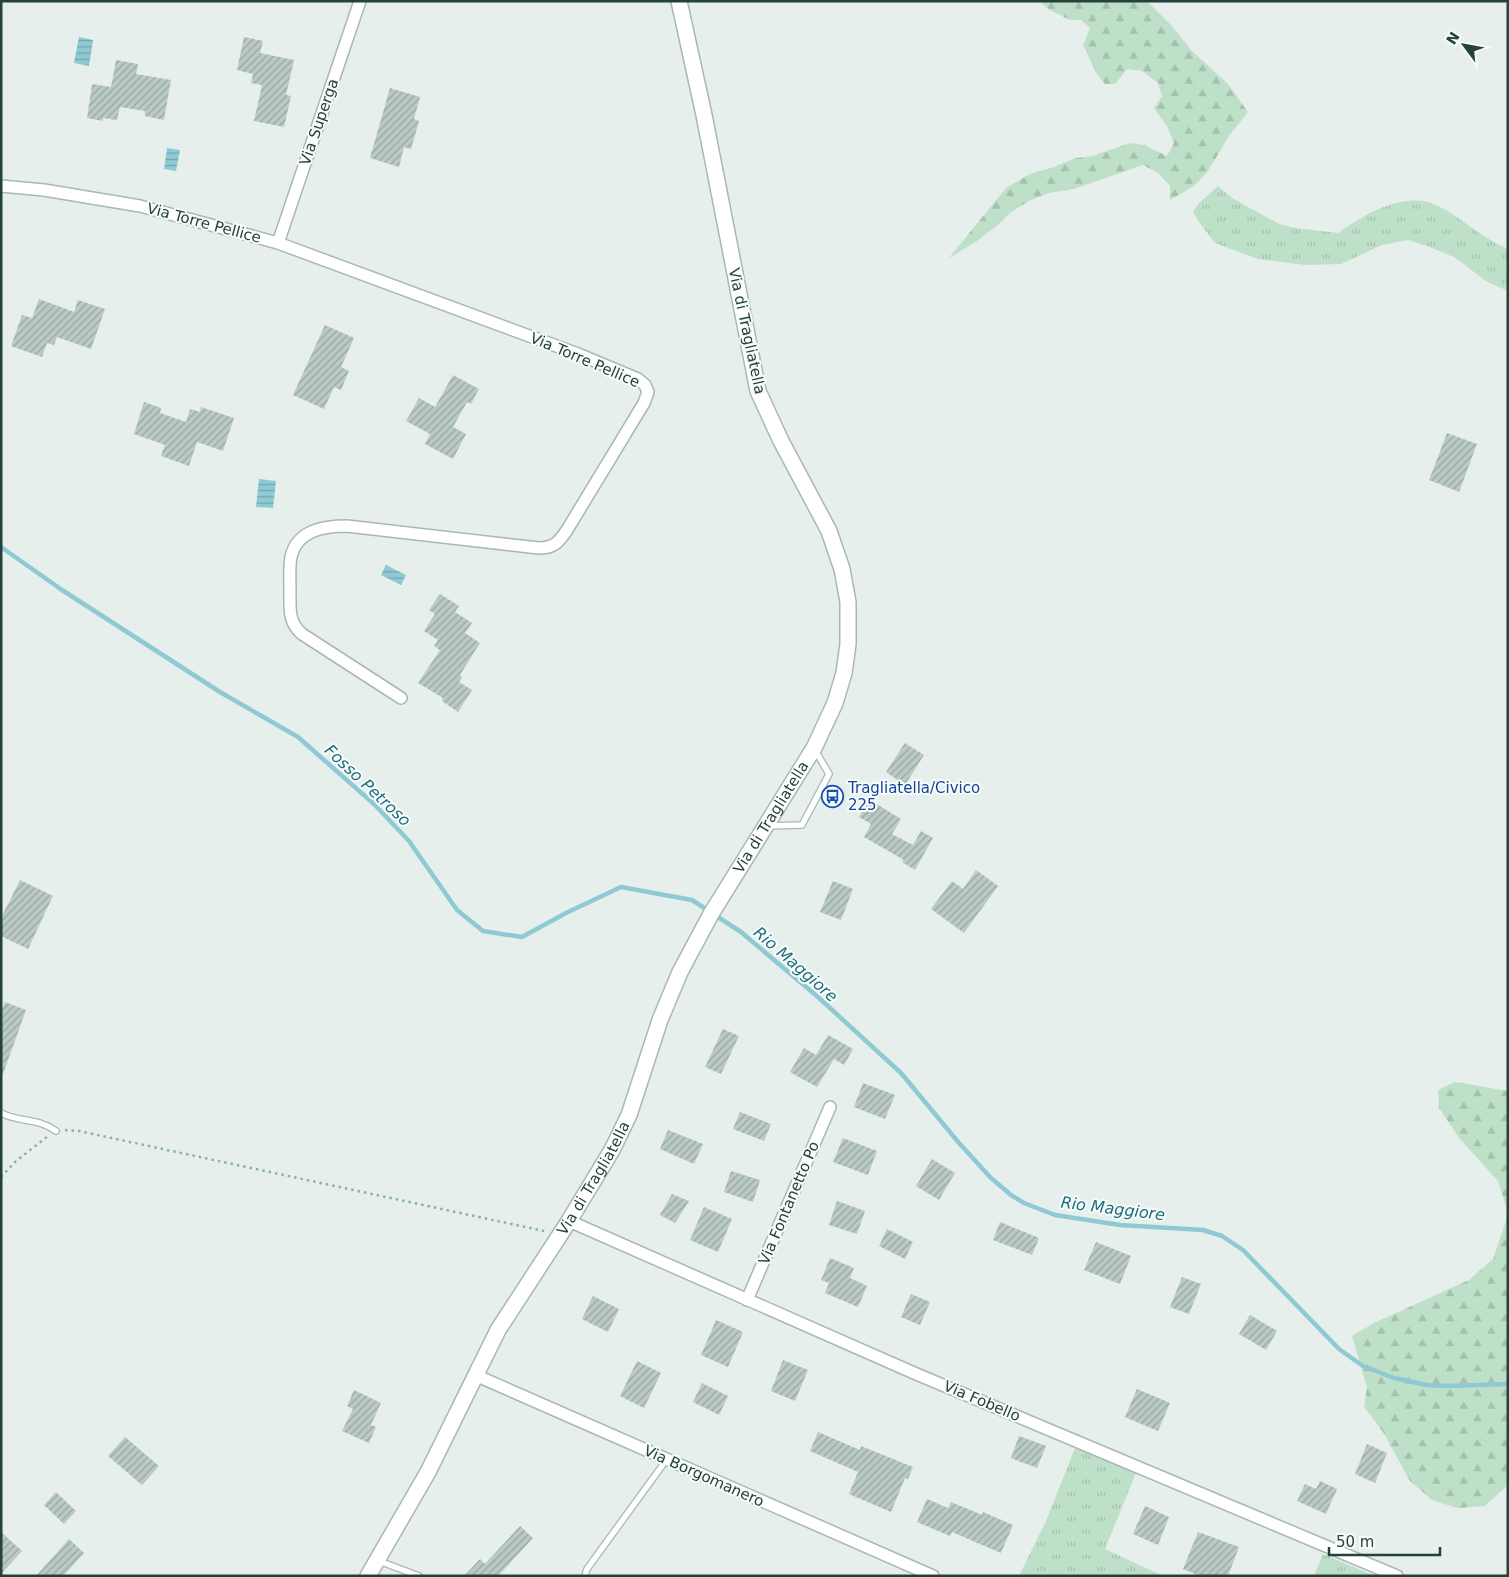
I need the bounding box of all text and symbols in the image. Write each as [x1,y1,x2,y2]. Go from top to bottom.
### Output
north arrow [1439,20,1489,70]
text: N [1443,29,1463,47]
street label: Via Superga [296,76,342,168]
street label: Via Torre Pellice [145,199,263,247]
street label: Via di Tragliatella [725,266,769,396]
street label: Via Torre Pellice [527,329,643,391]
water label: Fosso Petroso [321,741,415,830]
street label: Via di Tragliatella [729,758,813,877]
place label: Tragliatella/Civico 225 [847,779,980,814]
bus stop icon: Tragliatella/Civico 225 [820,785,844,809]
water label: Rio Maggiore [750,923,842,1006]
street label: Via di Tragliatella [553,1118,634,1238]
street label: Via Fontanetto Po [755,1139,823,1267]
water label: Rio Maggiore [1060,1193,1166,1224]
street label: Via Fobello [941,1377,1023,1425]
street label: Via Borgomanero [641,1441,767,1511]
scale bar [1329,1524,1440,1556]
text: 50 m [1336,1533,1374,1551]

